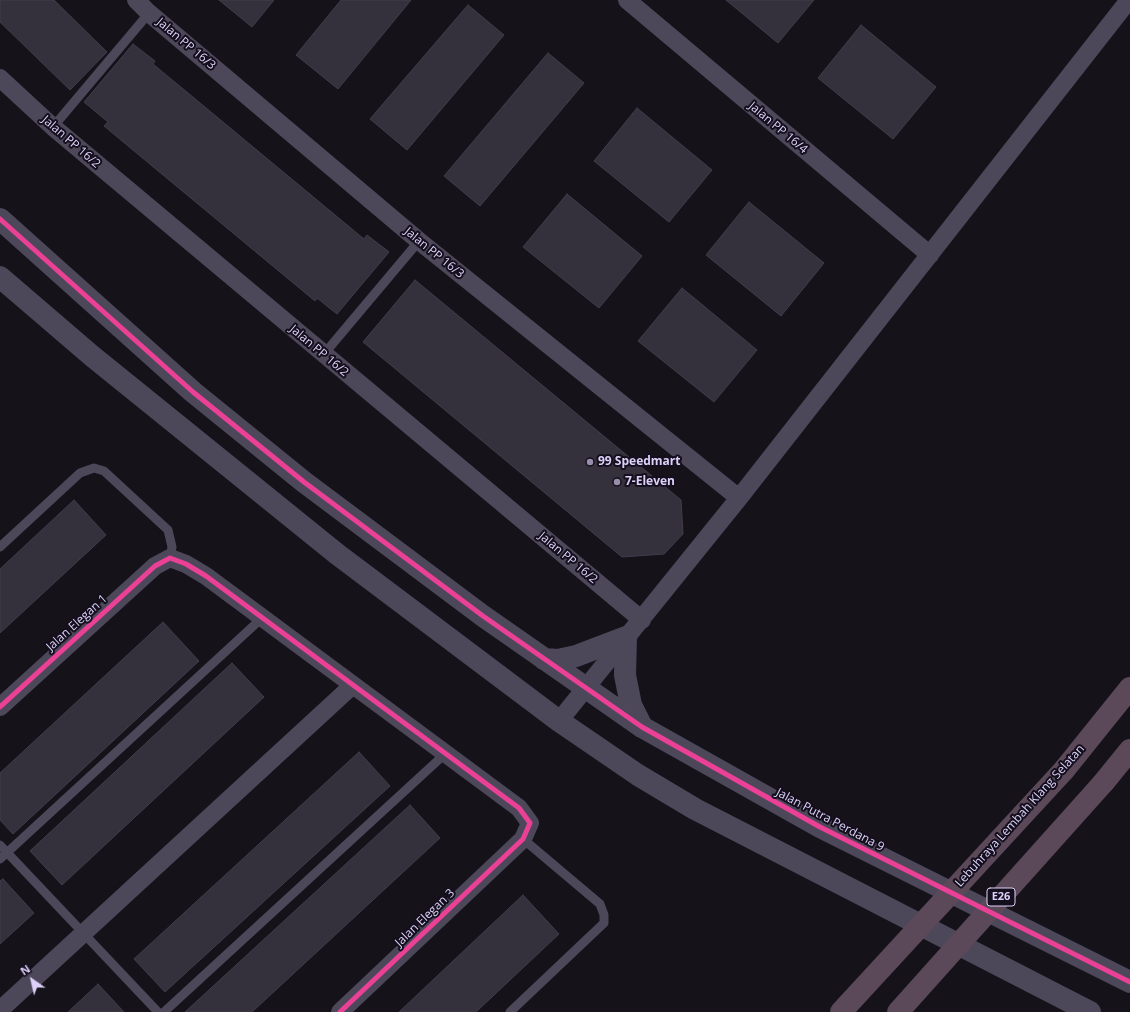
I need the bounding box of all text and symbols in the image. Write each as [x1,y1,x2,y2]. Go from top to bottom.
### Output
street label: Jalan PP 16/3 [154,15,218,73]
street label: Jalan PP 16/4 [746,99,810,157]
street label: Jalan PP 16/2 [39,113,103,171]
street label: Jalan PP 16/3 [401,225,467,281]
street label: Jalan PP 16/2 [287,322,351,380]
place label: 99 Speedmart [598,455,681,469]
marker: 99 Speedmart [585,457,595,467]
place label: 7-Eleven [625,475,675,489]
marker: 7-Eleven [612,477,622,487]
street label: Jalan PP 16/2 [536,529,600,587]
street label: Jalan Elegan 1 [44,592,110,654]
street label: Lebuhraya Lembah Klang Selatan [952,742,1088,890]
street label: Jalan Putra Perdana 9 [773,785,887,855]
street label: Jalan Elegan 3 [392,886,458,950]
road number: E26 [987,888,1015,906]
north arrow [12,960,52,1000]
text: N [17,961,33,978]

